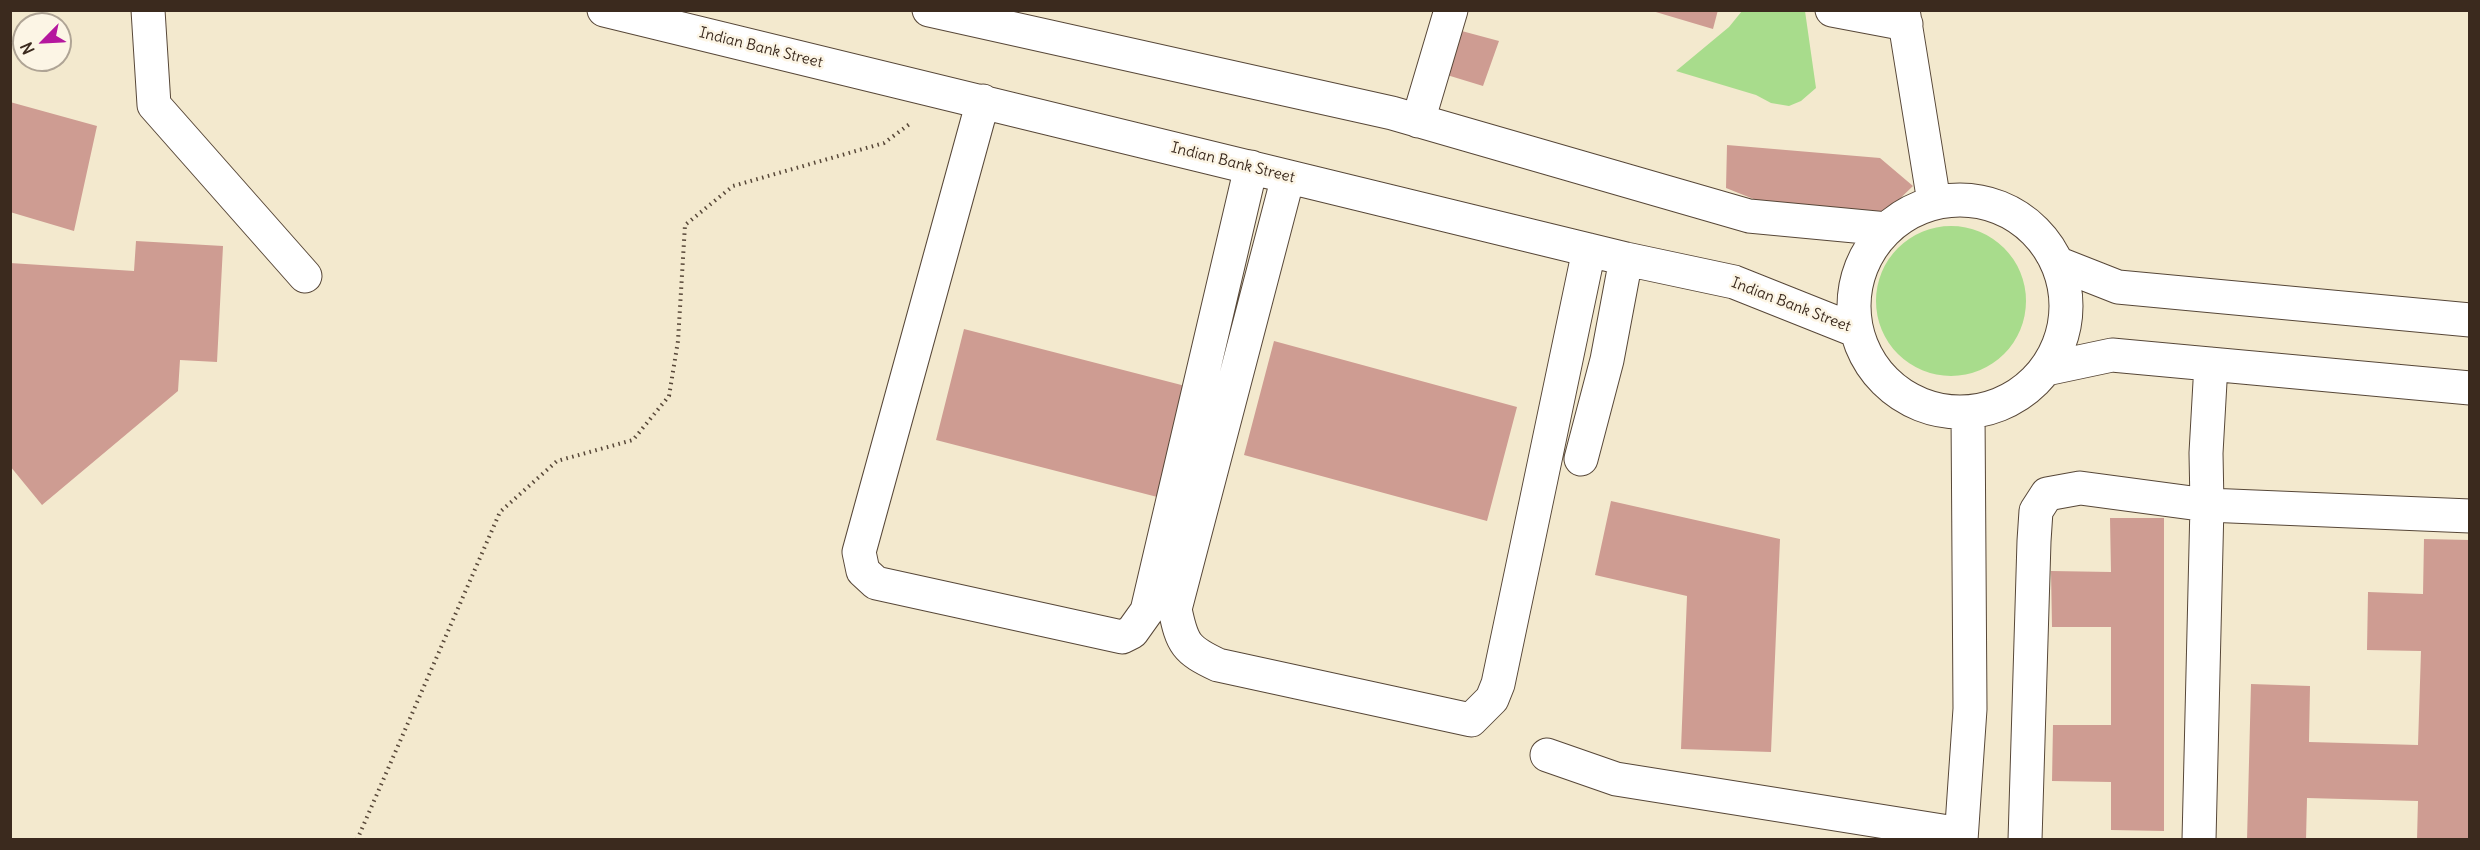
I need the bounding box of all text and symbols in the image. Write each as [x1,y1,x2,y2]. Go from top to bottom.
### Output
north arrow [12,12,72,72]
street label: Indian Bank Street [697,24,825,72]
text: N [16,39,39,58]
street label: Indian Bank Street [1169,139,1297,187]
street label: Indian Bank Street [1729,274,1853,336]

